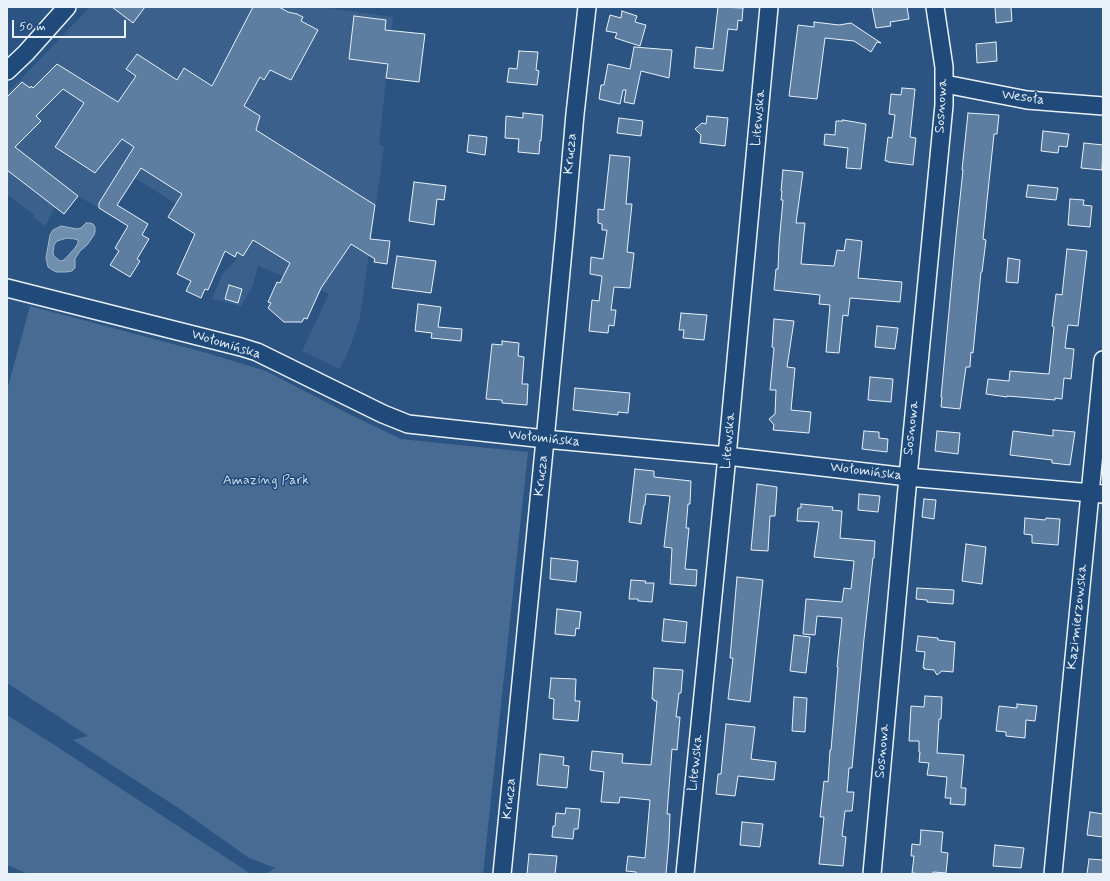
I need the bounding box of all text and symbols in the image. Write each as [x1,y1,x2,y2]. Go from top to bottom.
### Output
scale bar [14,12,128,38]
text: 50 m [19,19,46,35]
street label: Sosnowa [932,78,952,134]
street label: Wesoła [1001,87,1045,109]
street label: Litewska [748,89,770,147]
street label: Krucza [561,133,581,175]
street label: Wołomińska [189,326,263,364]
street label: Sosnowa [901,400,923,456]
street label: Litewska [718,412,740,470]
street label: Wołomińska [507,427,581,451]
street label: Krucza [531,455,553,497]
street label: Wołomińska [829,459,903,485]
park label: Amazing Park [223,473,309,489]
street label: Kazimierzowska [1064,563,1092,671]
street label: Sosnowa [872,723,894,779]
street label: Litewska [685,734,707,792]
street label: Krucza [499,778,521,820]

